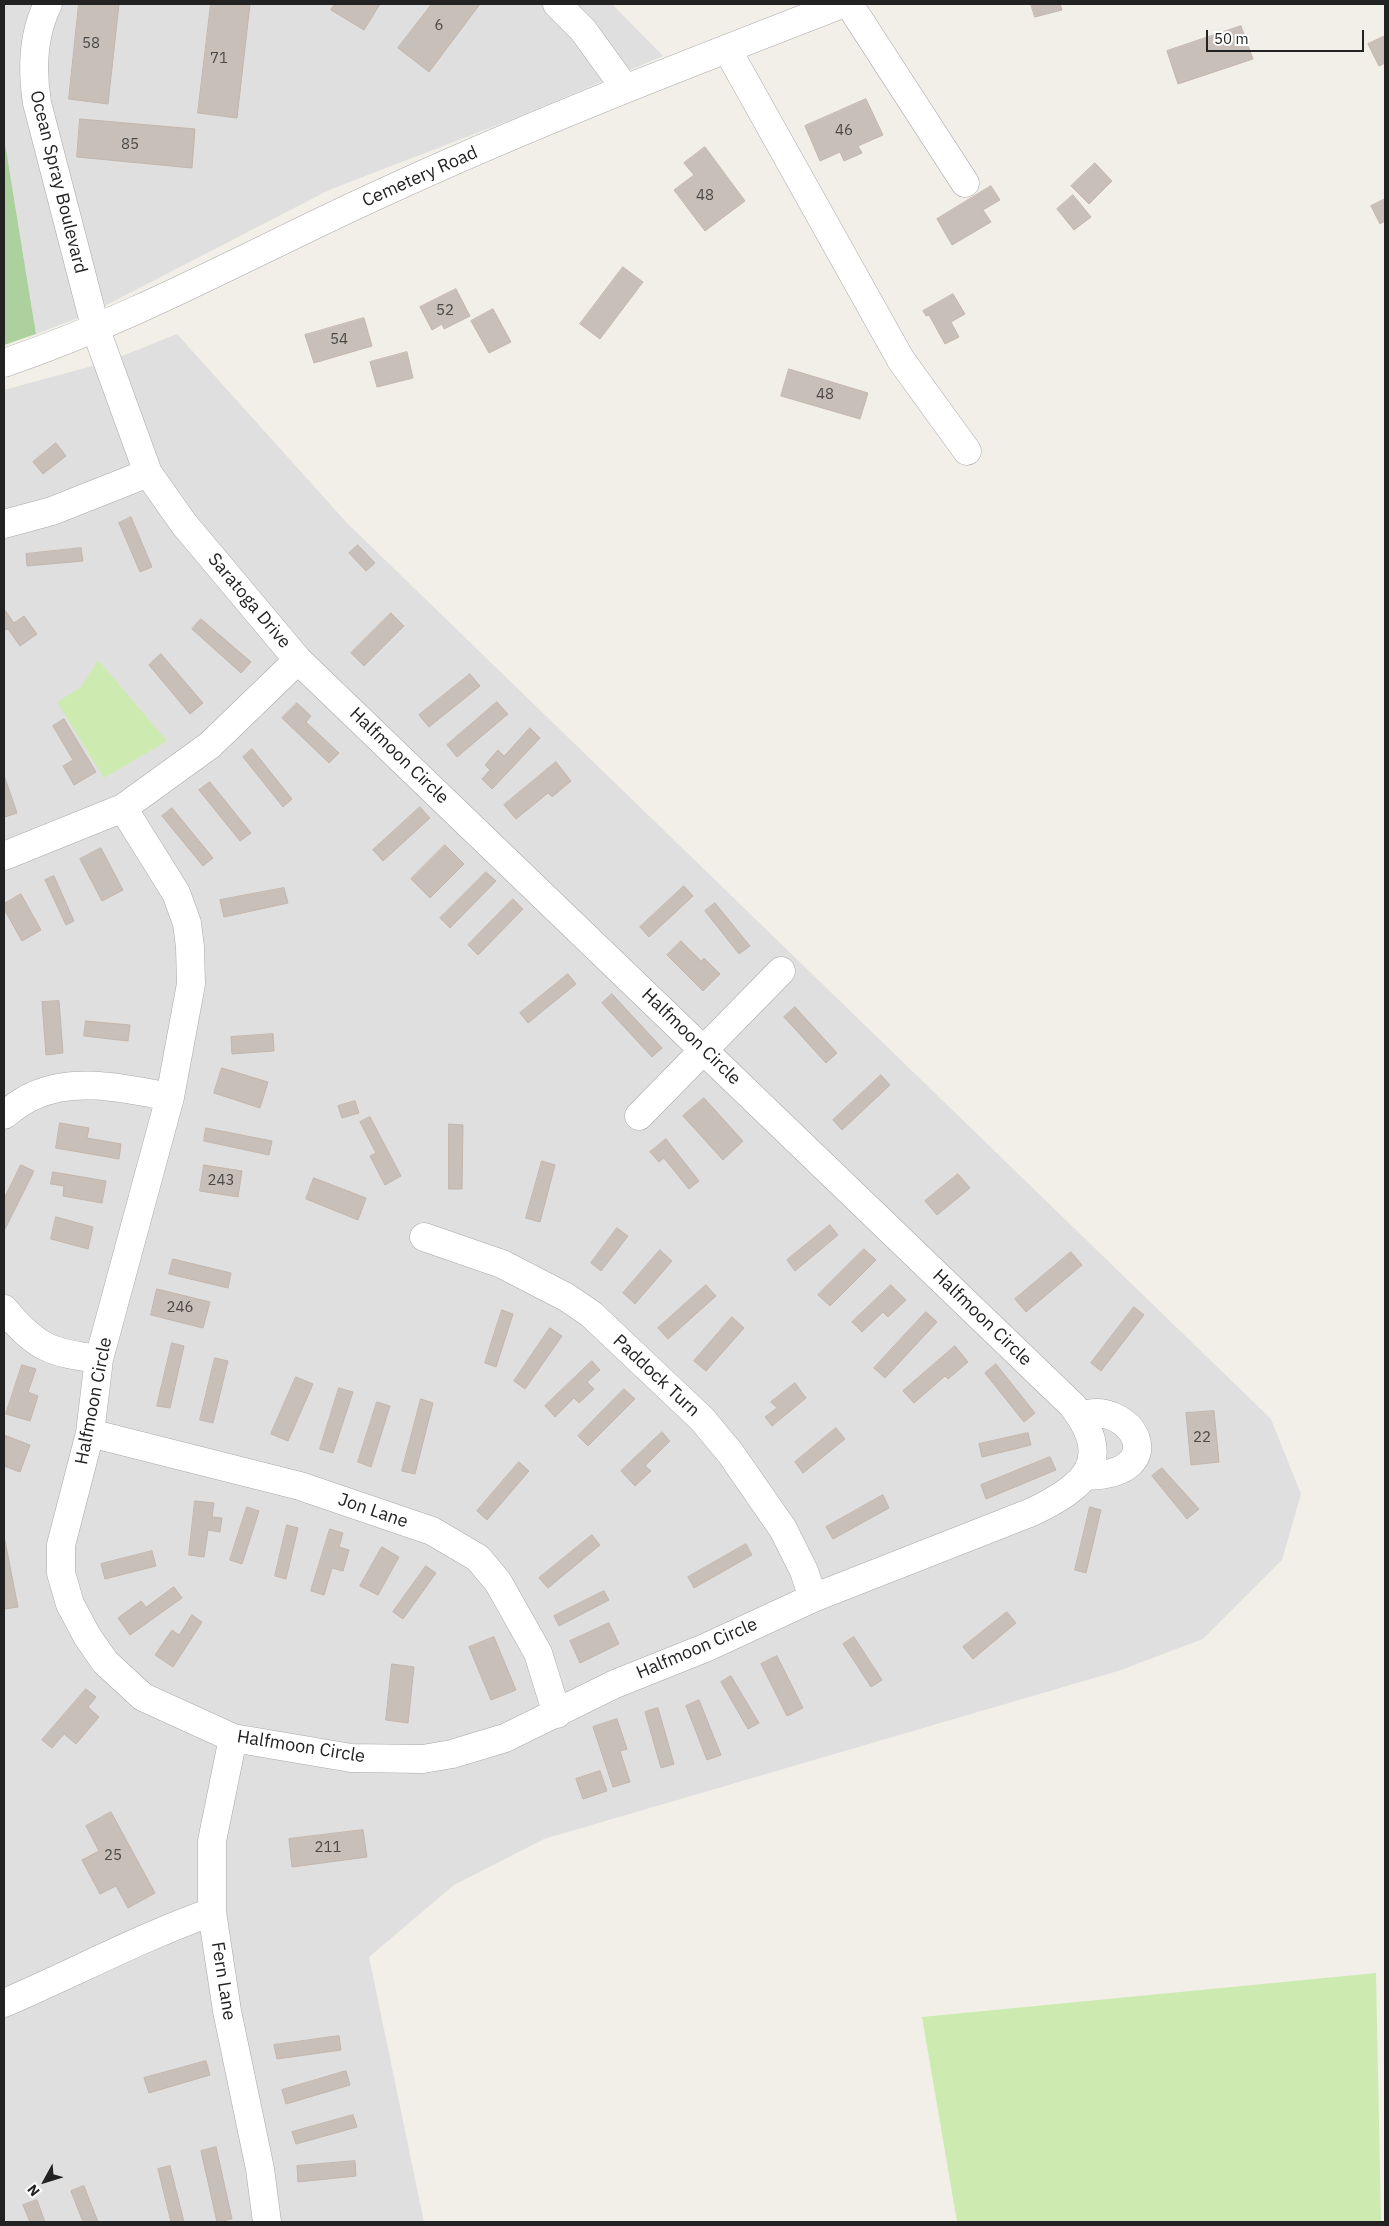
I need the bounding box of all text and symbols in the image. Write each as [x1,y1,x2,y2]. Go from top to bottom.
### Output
house number: 6 [435,17,443,35]
scale bar [1209,20,1366,52]
text: 50 m [1214,29,1249,48]
house number: 58 [82,35,100,53]
house number: 71 [210,50,228,68]
street label: Ocean Spray Boulevard [25,88,91,276]
house number: 46 [835,122,853,140]
house number: 85 [121,136,139,154]
street label: Cemetery Road [359,142,481,212]
house number: 48 [696,187,714,205]
house number: 52 [436,302,454,320]
house number: 54 [330,331,348,349]
house number: 48 [816,386,834,404]
street label: Saratoga Drive [203,549,295,653]
street label: Halfmoon Circle [345,703,453,809]
street label: Halfmoon Circle [637,984,745,1090]
house number: 243 [208,1172,234,1190]
street label: Halfmoon Circle [928,1265,1036,1371]
house number: 246 [167,1299,193,1317]
street label: Paddock Turn [608,1330,704,1422]
street label: Halfmoon Circle [71,1335,117,1467]
house number: 22 [1193,1429,1211,1447]
street label: Jon Lane [335,1489,411,1533]
street label: Halfmoon Circle [633,1614,761,1684]
street label: Halfmoon Circle [235,1726,367,1768]
house number: 211 [315,1839,341,1857]
house number: 25 [104,1847,122,1865]
street label: Fern Lane [206,1940,240,2022]
north arrow [20,2156,70,2206]
text: N [23,2181,44,2200]

